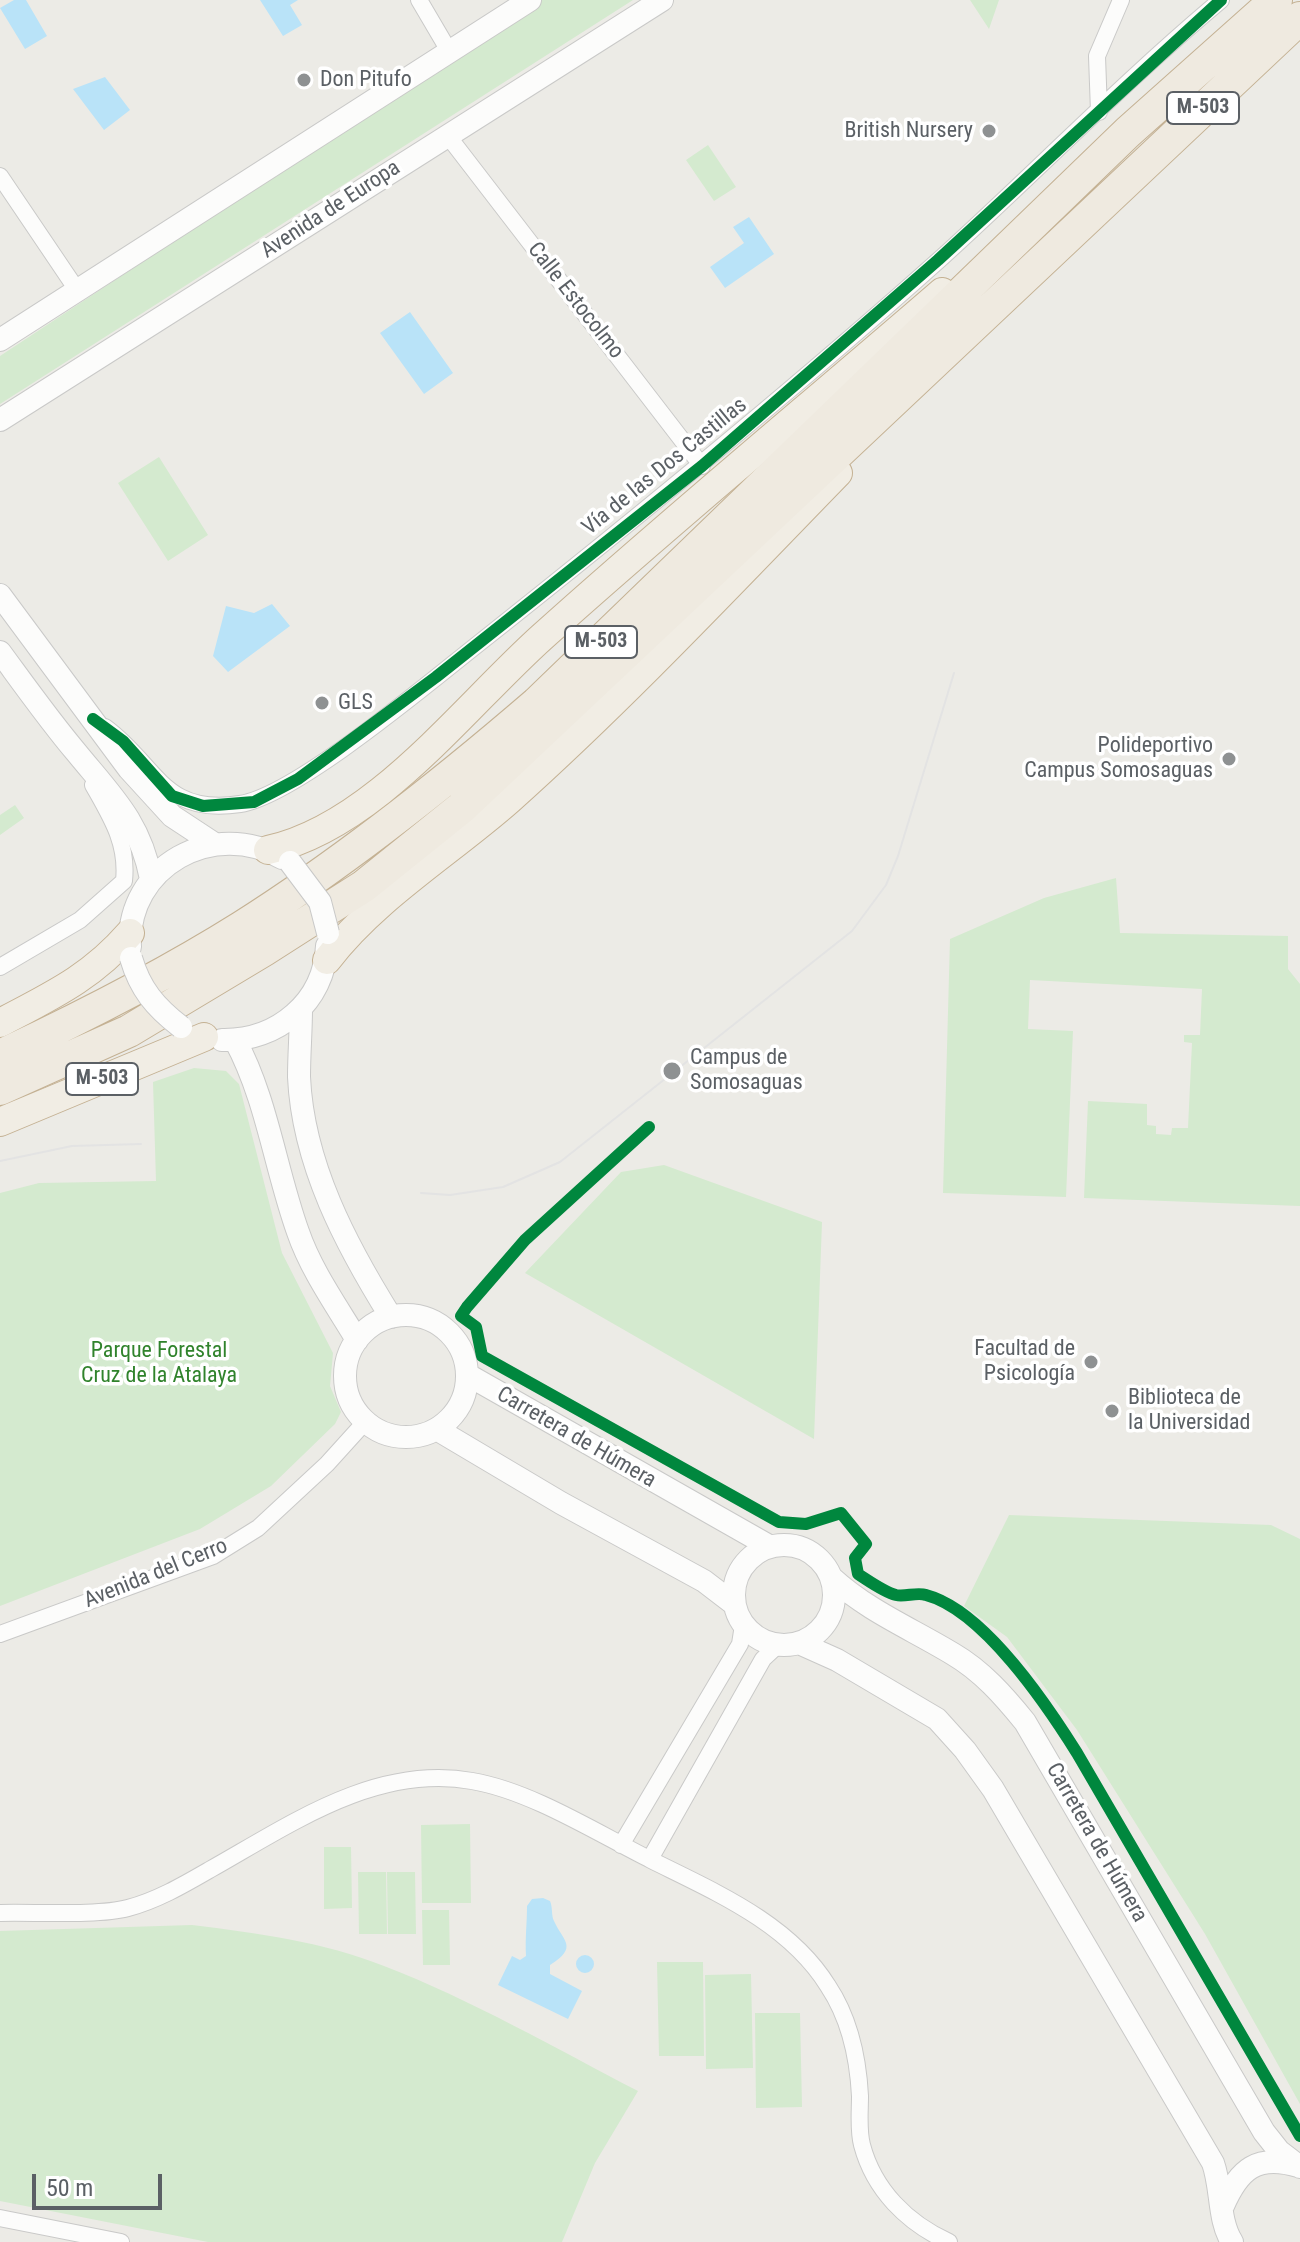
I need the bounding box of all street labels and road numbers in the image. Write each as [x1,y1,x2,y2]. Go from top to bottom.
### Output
road number: M-503 [1167,92,1239,124]
street label: Avenida de Europa [256,155,406,265]
street label: Calle Estocolmo [521,237,629,365]
street label: Vía de las Dos Castillas [577,393,753,541]
road number: M-503 [565,626,637,658]
road number: M-503 [66,1063,138,1095]
street label: Carretera de Húmera [492,1382,660,1494]
street label: Avenida del Cerro [80,1533,232,1615]
street label: Carretera de Húmera [1040,1759,1152,1927]

